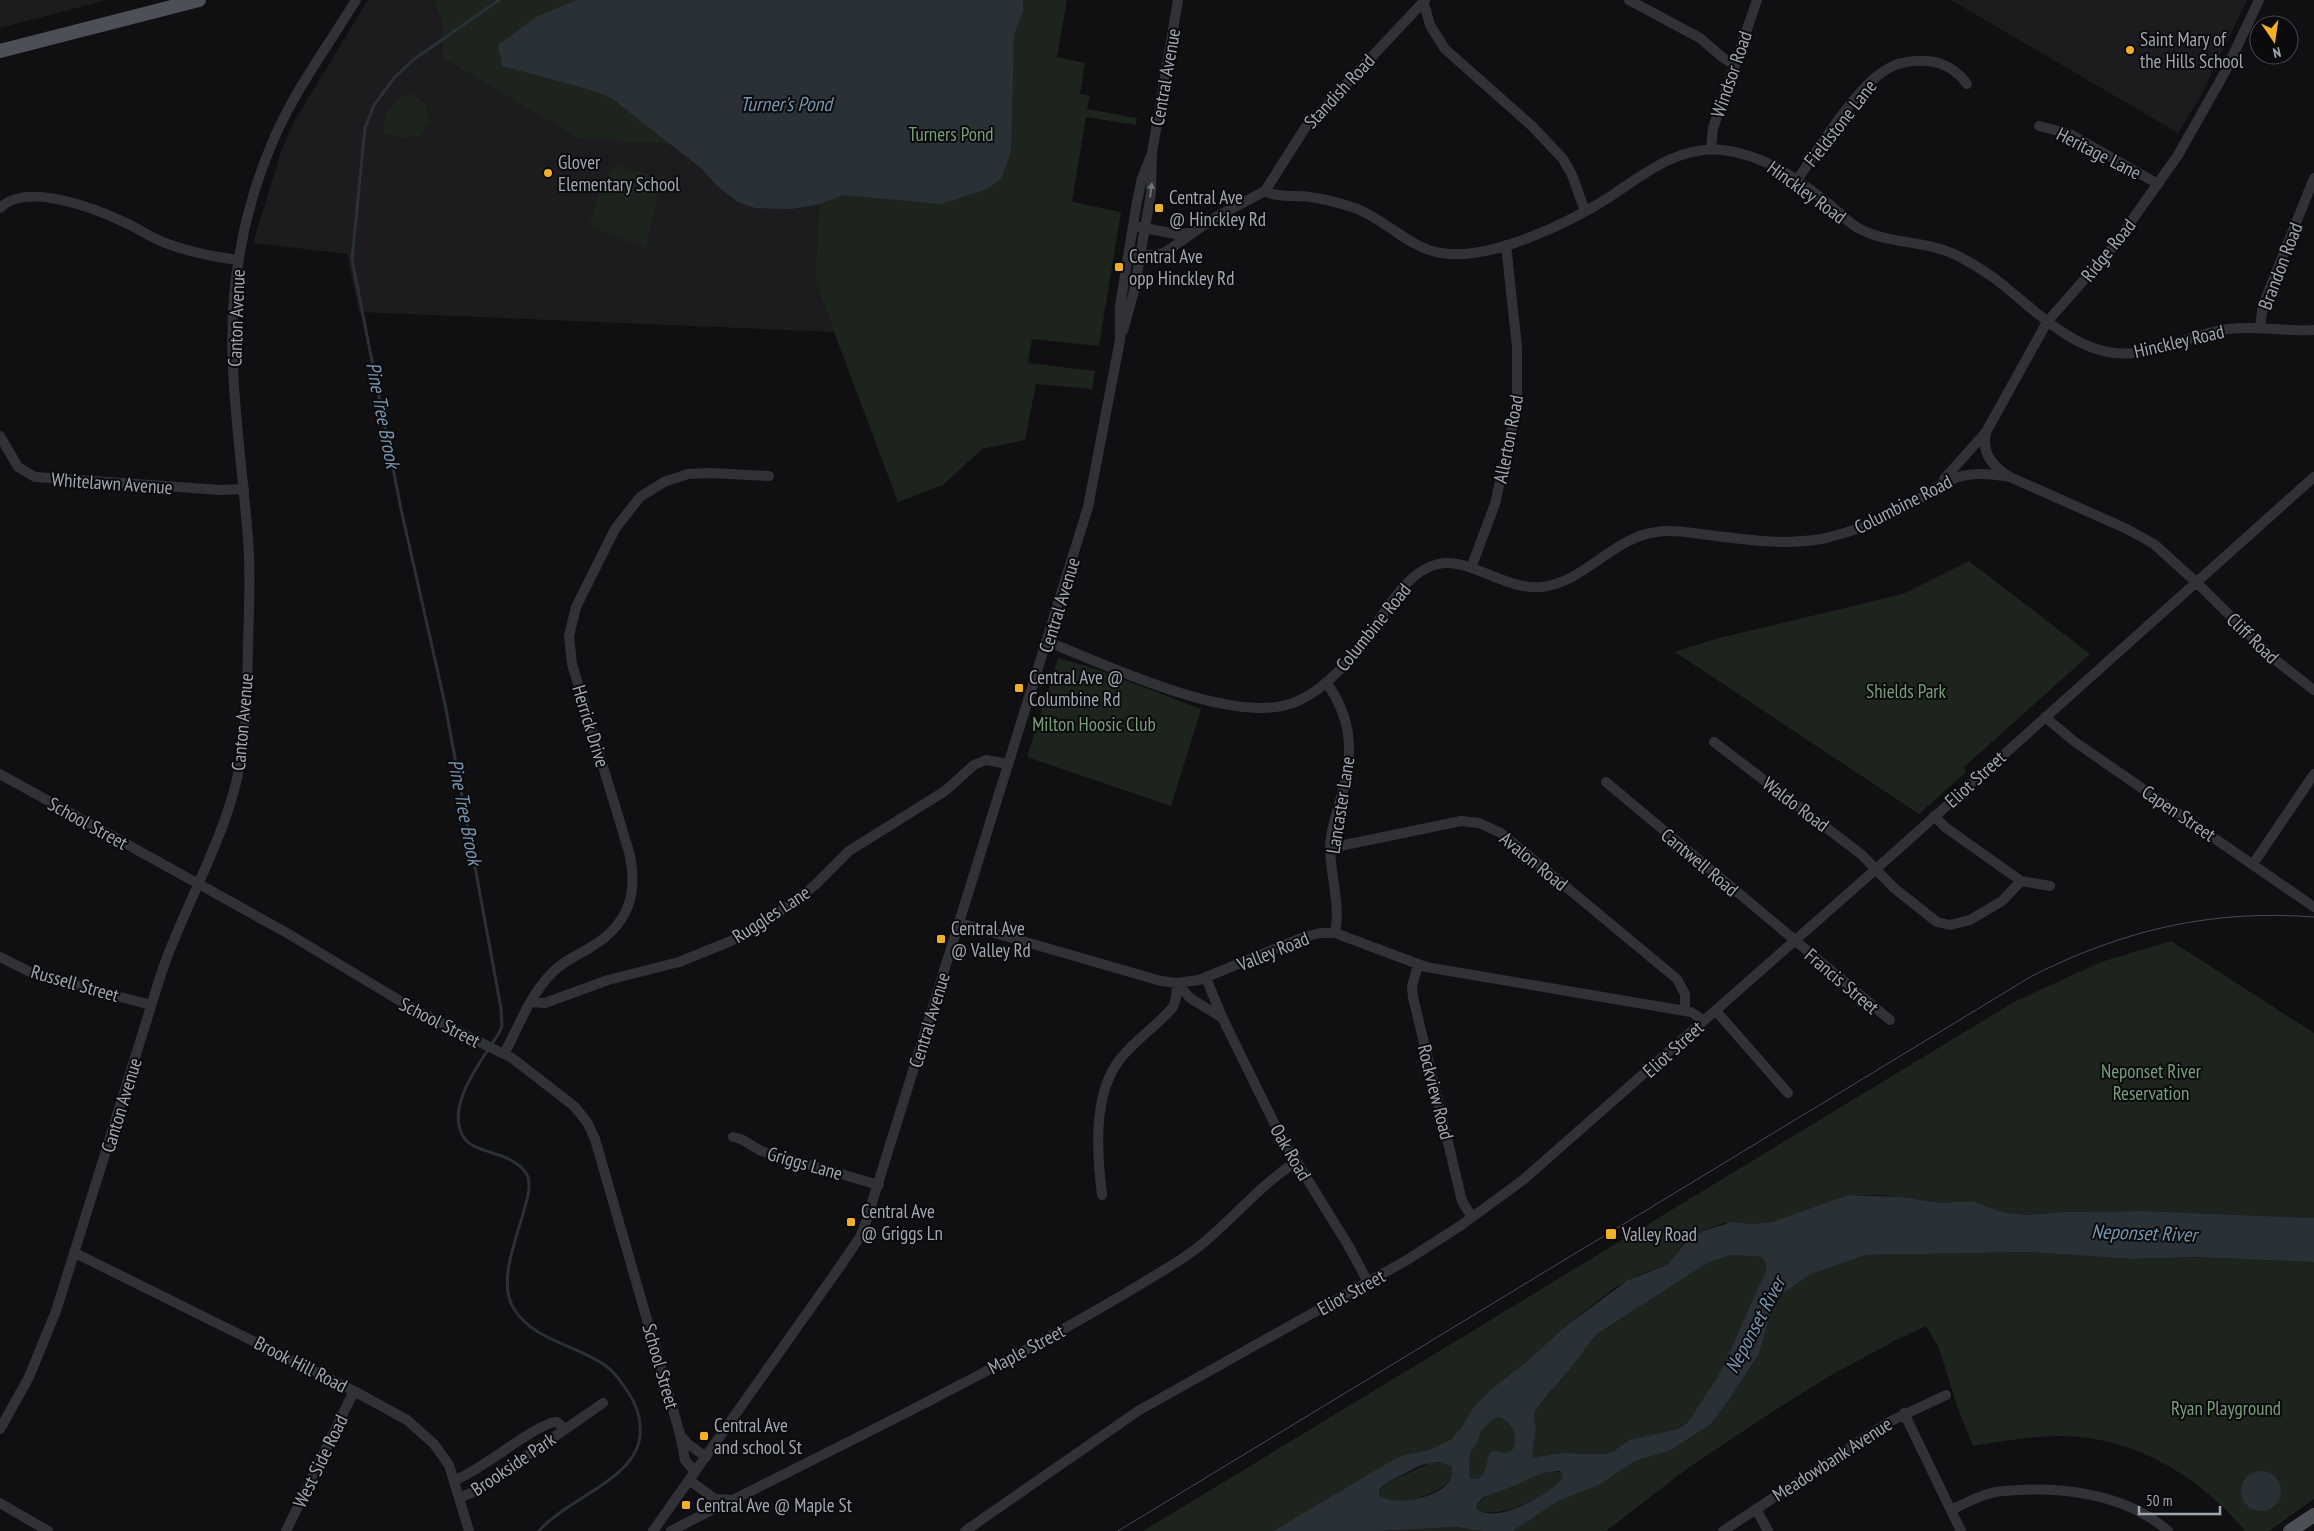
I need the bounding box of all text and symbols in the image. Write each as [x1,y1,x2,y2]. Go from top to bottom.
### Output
north arrow [2249,15,2299,65]
street label: Central Avenue [1145,26,1185,128]
place label: Saint Mary of the Hills School [2140,27,2244,73]
street label: Windsor Road [1705,28,1757,120]
text: N [2271,43,2283,62]
marker: Saint Mary of the Hills School [2124,44,2136,56]
street label: Standish Road [1299,49,1379,133]
street label: Fieldstone Lane [1799,75,1881,171]
water label: Turner's Pond [740,91,834,117]
street label: Heritage Lane [2053,121,2145,185]
park label: Turners Pond [909,122,993,146]
place label: Glover Elementary School [558,150,680,196]
street label: Hinckley Road [1763,155,1851,229]
marker: Glover Elementary School [542,167,554,179]
one-way arrow [1147,181,1155,197]
place label: Central Ave @ Hinckley Rd [1169,185,1266,231]
marker: Central Ave @ Hinckley Rd [1153,202,1165,214]
street label: Ridge Road [2075,214,2141,286]
street label: Brandon Road [2252,219,2308,313]
place label: Central Ave opp Hinckley Rd [1129,244,1234,290]
marker: Central Ave opp Hinckley Rd [1113,261,1125,273]
street label: Canton Avenue [222,269,250,367]
street label: Hinckley Road [2132,319,2226,363]
water label: Pine Tree Brook [360,360,406,472]
street label: Allerton Road [1488,393,1528,485]
street label: Whitelawn Avenue [51,467,173,499]
street label: Columbine Road [1850,469,1956,539]
street label: Central Avenue [1033,554,1085,656]
street label: Columbine Road [1330,578,1416,676]
street label: Cliff Road [2222,607,2284,669]
place label: Central Ave @ Columbine Rd [1029,665,1123,711]
street label: Canton Avenue [226,672,258,772]
park label: Shields Park [1866,679,1947,703]
street label: Herrick Drive [567,682,615,770]
marker: Central Ave @ Columbine Rd [1013,682,1025,694]
park label: Milton Hoosic Club [1032,712,1156,736]
street label: Eliot Street [1940,745,2011,813]
street label: Lancaster Lane [1320,755,1360,855]
water label: Pine Tree Brook [442,757,488,869]
street label: Waldo Road [1758,771,1834,837]
street label: Capen Street [2138,780,2221,847]
street label: School Street [44,791,133,855]
street label: Cantwell Road [1656,823,1744,901]
street label: Avalon Road [1495,826,1573,896]
street label: Ruggles Lane [728,880,815,948]
place label: Central Ave @ Valley Rd [951,916,1031,962]
street label: Valley Road [1233,926,1312,977]
marker: Central Ave @ Valley Rd [935,933,947,945]
street label: Francis Street [1800,943,1885,1020]
street label: Russell Street [28,959,122,1007]
street label: Central Avenue [903,969,955,1071]
street label: School Street [396,991,485,1053]
street label: Eliot Street [1638,1015,1709,1083]
street label: Rockview Road [1413,1042,1459,1142]
street label: Canton Avenue [95,1055,147,1155]
park label: Neponset River Reservation [2101,1059,2202,1105]
street label: Oak Road [1265,1119,1317,1185]
street label: Griggs Lane [765,1141,845,1185]
place label: Central Ave @ Griggs Ln [861,1199,943,1245]
marker: Central Ave @ Griggs Ln [845,1216,857,1228]
water label: Neponset River [2091,1218,2200,1248]
place label: Valley Road [1621,1222,1697,1246]
marker: Valley Road [1604,1227,1618,1241]
street label: Eliot Street [1313,1263,1390,1320]
water label: Neponset River [1719,1270,1792,1378]
street label: Maple Street [983,1318,1069,1379]
street label: School Street [637,1321,685,1412]
street label: Brook Hill Road [251,1330,351,1398]
park label: Ryan Playground [2171,1396,2281,1420]
street label: West Side Road [287,1411,353,1511]
street label: Meadowbank Avenue [1768,1411,1896,1507]
place label: Central Ave and school St [714,1413,803,1459]
street label: Brookside Park [466,1427,560,1501]
marker: Central Ave and school St [698,1430,710,1442]
scale bar [2139,1484,2220,1516]
text: 50 m [2146,1491,2172,1510]
place label: Central Ave @ Maple St [696,1493,853,1517]
marker: Central Ave @ Maple St [680,1499,692,1511]

